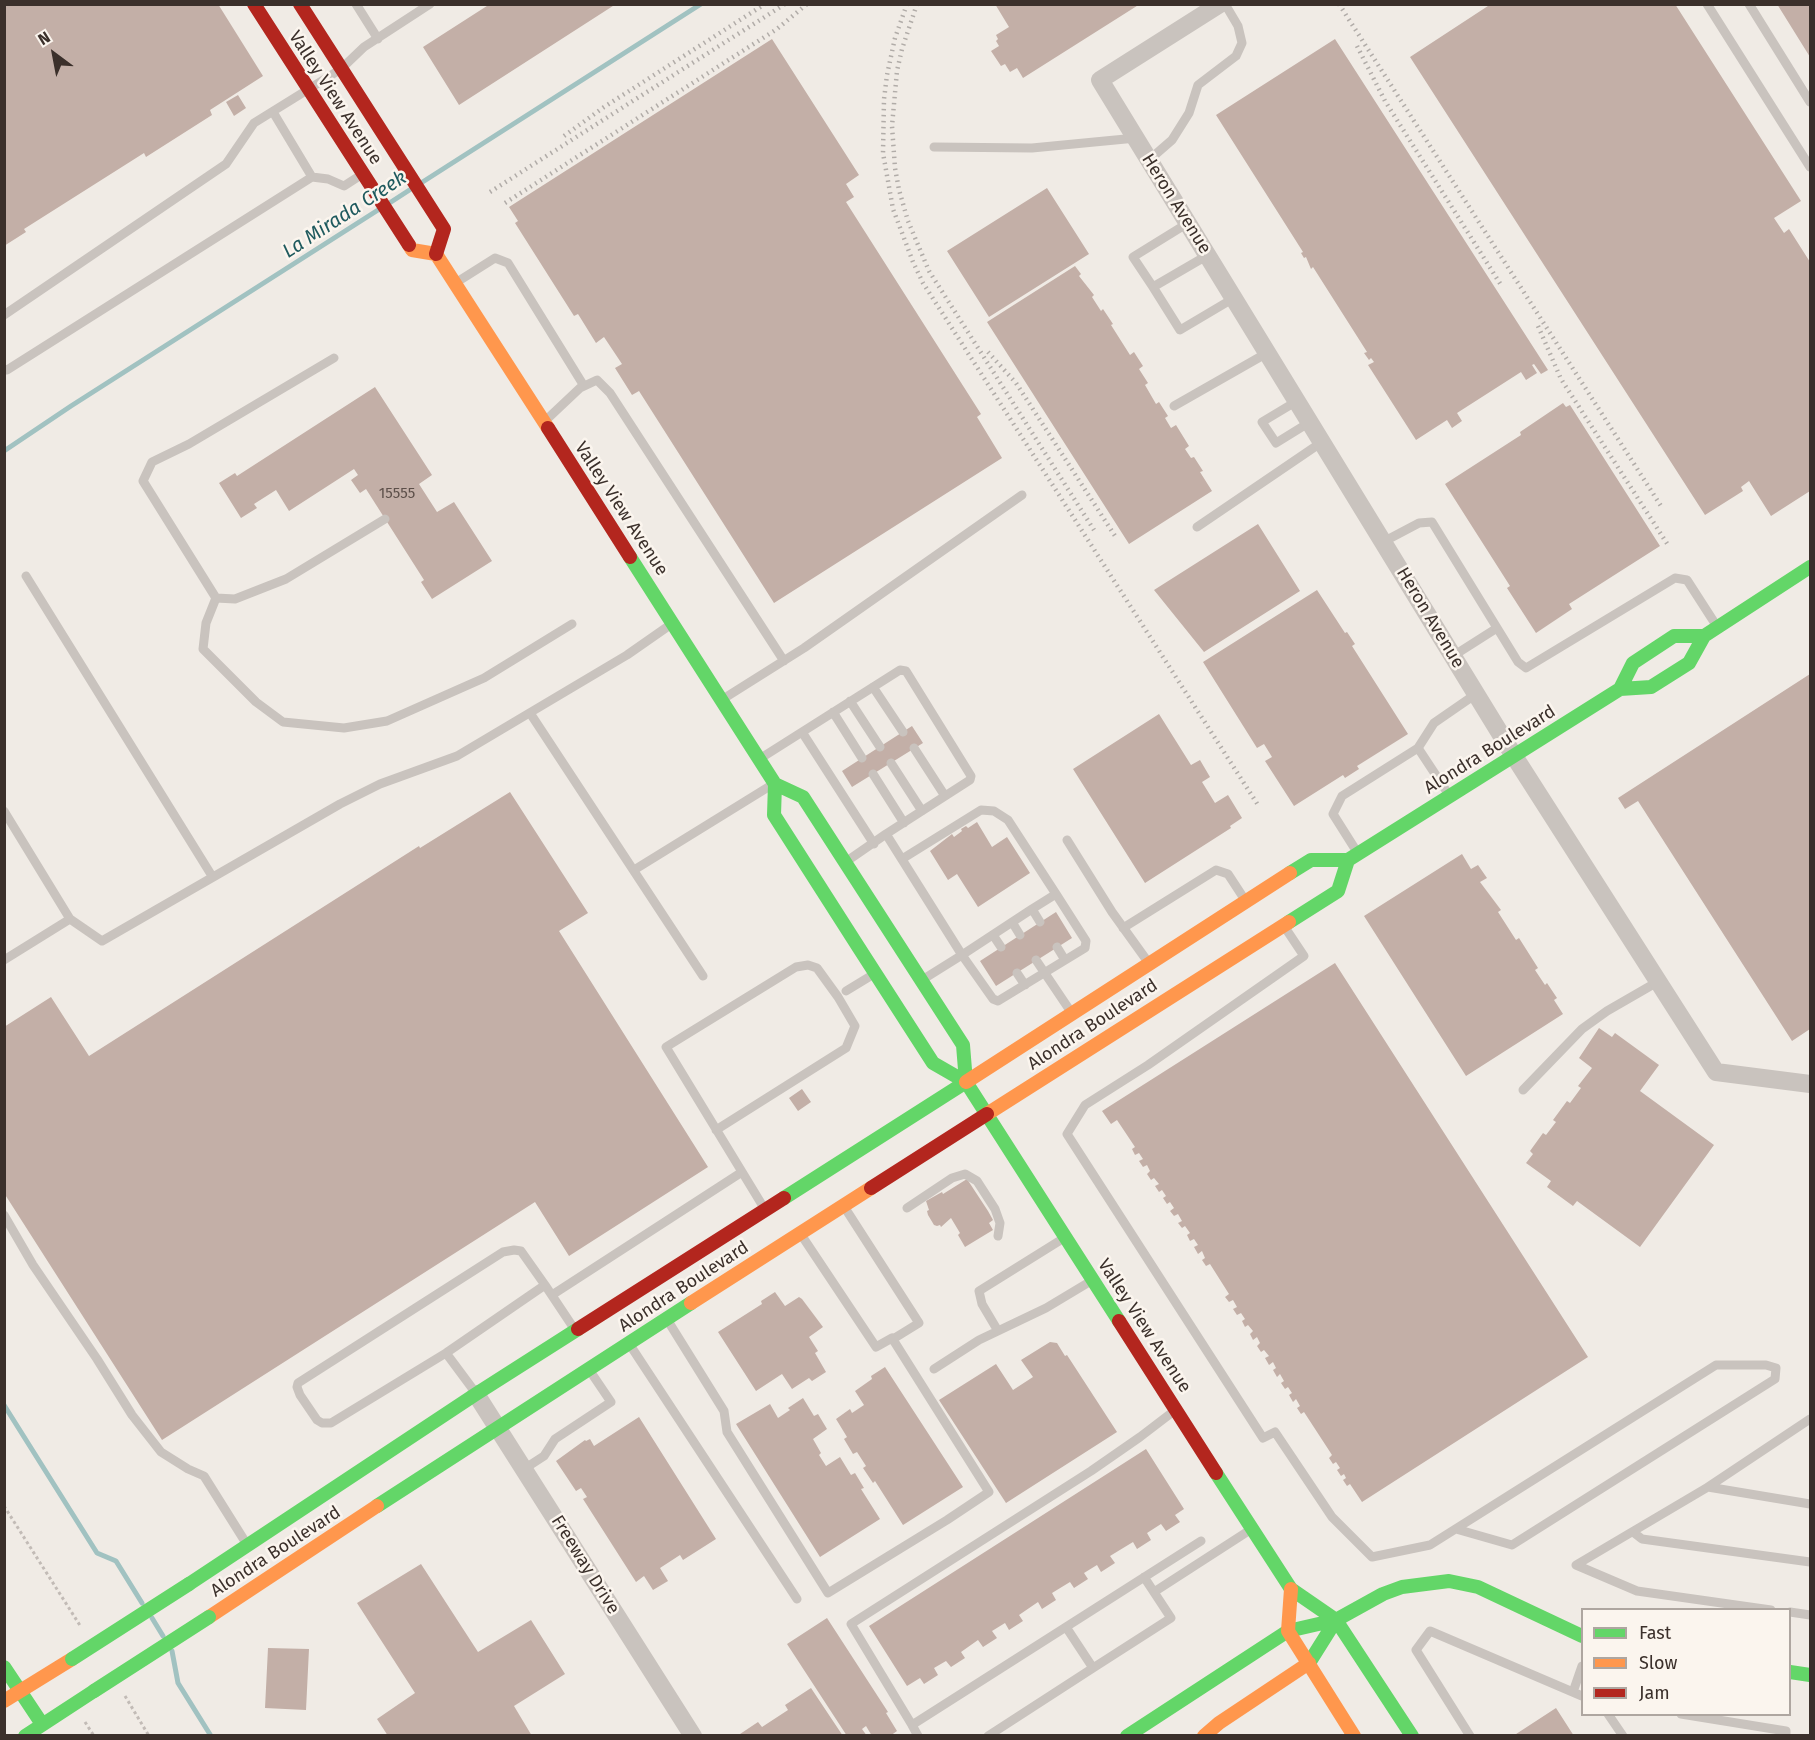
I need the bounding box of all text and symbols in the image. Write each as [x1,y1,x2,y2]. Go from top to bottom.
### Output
north arrow [24,24,84,84]
text: N [35,27,54,49]
street label: Valley View Avenue [284,27,386,169]
street label: Heron Avenue [1137,150,1215,258]
water label: La Mirada Creek [279,166,411,264]
street label: Valley View Avenue [570,438,672,580]
house number: 15555 [379,485,415,503]
street label: Heron Avenue [1391,564,1469,672]
street label: Alondra Boulevard [1420,701,1560,799]
street label: Alondra Boulevard [1024,975,1162,1075]
street label: Alondra Boulevard [615,1237,753,1337]
street label: Valley View Avenue [1093,1255,1195,1397]
street label: Alondra Boulevard [207,1502,345,1602]
street label: Freeway Drive [546,1512,624,1618]
legend [1581,1608,1791,1716]
text: Fast [1639,1622,1671,1644]
text: Slow [1639,1652,1677,1674]
text: Jam [1639,1682,1670,1704]

